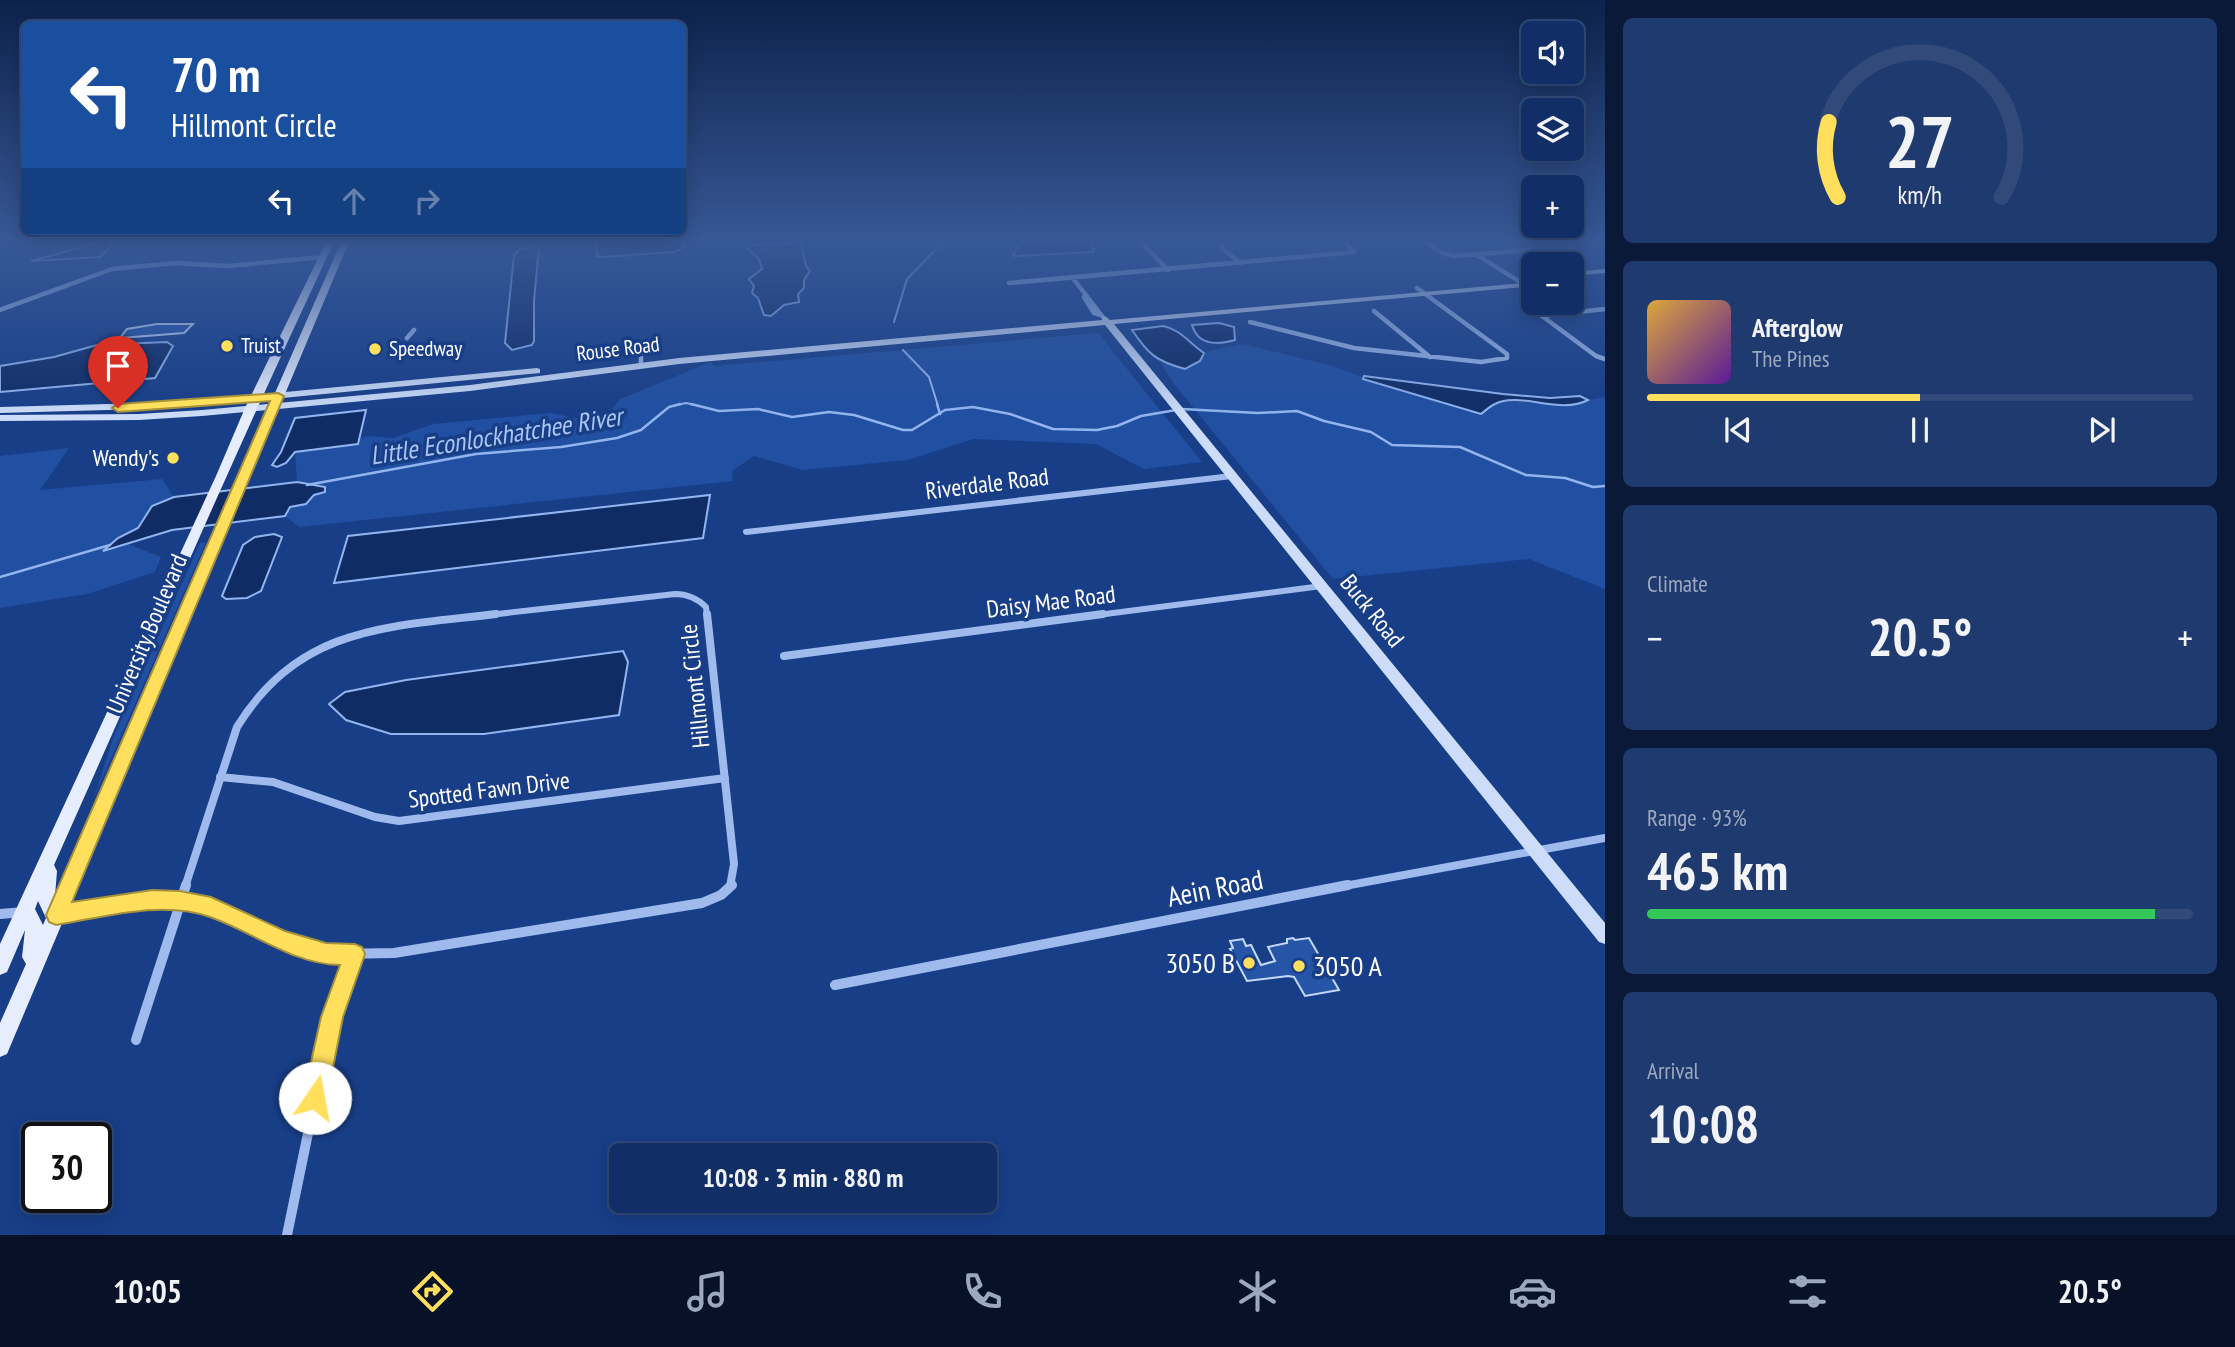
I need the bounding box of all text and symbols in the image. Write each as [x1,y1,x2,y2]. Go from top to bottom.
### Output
map controls [1521,21,1584,315]
button: sound [1521,21,1584,84]
text: 70 m [171,42,260,106]
icon: left [56,49,147,140]
text: 27 [1885,93,1955,187]
button: layers [1521,98,1584,161]
text: Hillmont Circle [171,104,337,146]
button: + [1521,175,1584,238]
text: km/h [1898,179,1942,211]
icon: left [262,182,300,220]
icon: ahead [335,182,373,220]
icon: right [408,182,446,220]
button: − [1521,252,1584,315]
text: Afterglow [1752,311,1843,344]
street label: Rouse Road [575,330,661,367]
place label: Truist [241,332,281,359]
place label: Speedway [389,335,462,362]
pin [88,336,148,408]
marker: Truist [219,338,235,354]
marker: Speedway [367,341,383,357]
text: The Pines [1752,344,1830,373]
icon: arrive [99,347,137,385]
water label: Little Econlockhatchee River [368,399,628,472]
icon: previous [1719,411,1757,449]
icon: pause [1901,411,1939,449]
icon: next [2083,411,2121,449]
place label: Wendy's [93,442,159,473]
marker: Wendy's [165,450,181,466]
street label: Riverdale Road [923,461,1050,506]
street label: University Boulevard [99,549,194,718]
street label: Buck Road [1334,568,1411,653]
text: Climate [1647,569,1708,598]
street label: Daisy Mae Road [985,578,1117,625]
text: 20.5° [1868,603,1972,670]
text: − [1647,613,1663,662]
text: + [2177,613,2193,662]
street label: Hillmont Circle [673,623,716,749]
street label: Spotted Fawn Drive [406,764,571,815]
text: Range · 93% [1647,803,1747,832]
text: 465 km [1647,837,1788,904]
street label: Aein Road [1164,860,1266,915]
place label: 3050 B [1165,944,1235,981]
place label: 3050 A [1313,947,1383,984]
marker: 3050 B [1241,955,1257,971]
marker: 3050 A [1291,958,1307,974]
text: Arrival [1647,1056,1699,1085]
position arrow [278,1061,352,1135]
text: 10:08 [1647,1090,1759,1157]
speed limit sign: 30 [21,1122,112,1213]
text: 10:08 · 3 min · 880 m [703,1161,903,1194]
icon: directions [408,1267,457,1316]
icon: music [683,1267,732,1316]
icon: phone [958,1267,1007,1316]
icon: climate [1233,1267,1282,1316]
icon: car [1508,1267,1557,1316]
icon: filters [1783,1267,1832,1316]
text: 10:05 [113,1270,182,1312]
text: 20.5° [2058,1270,2122,1312]

